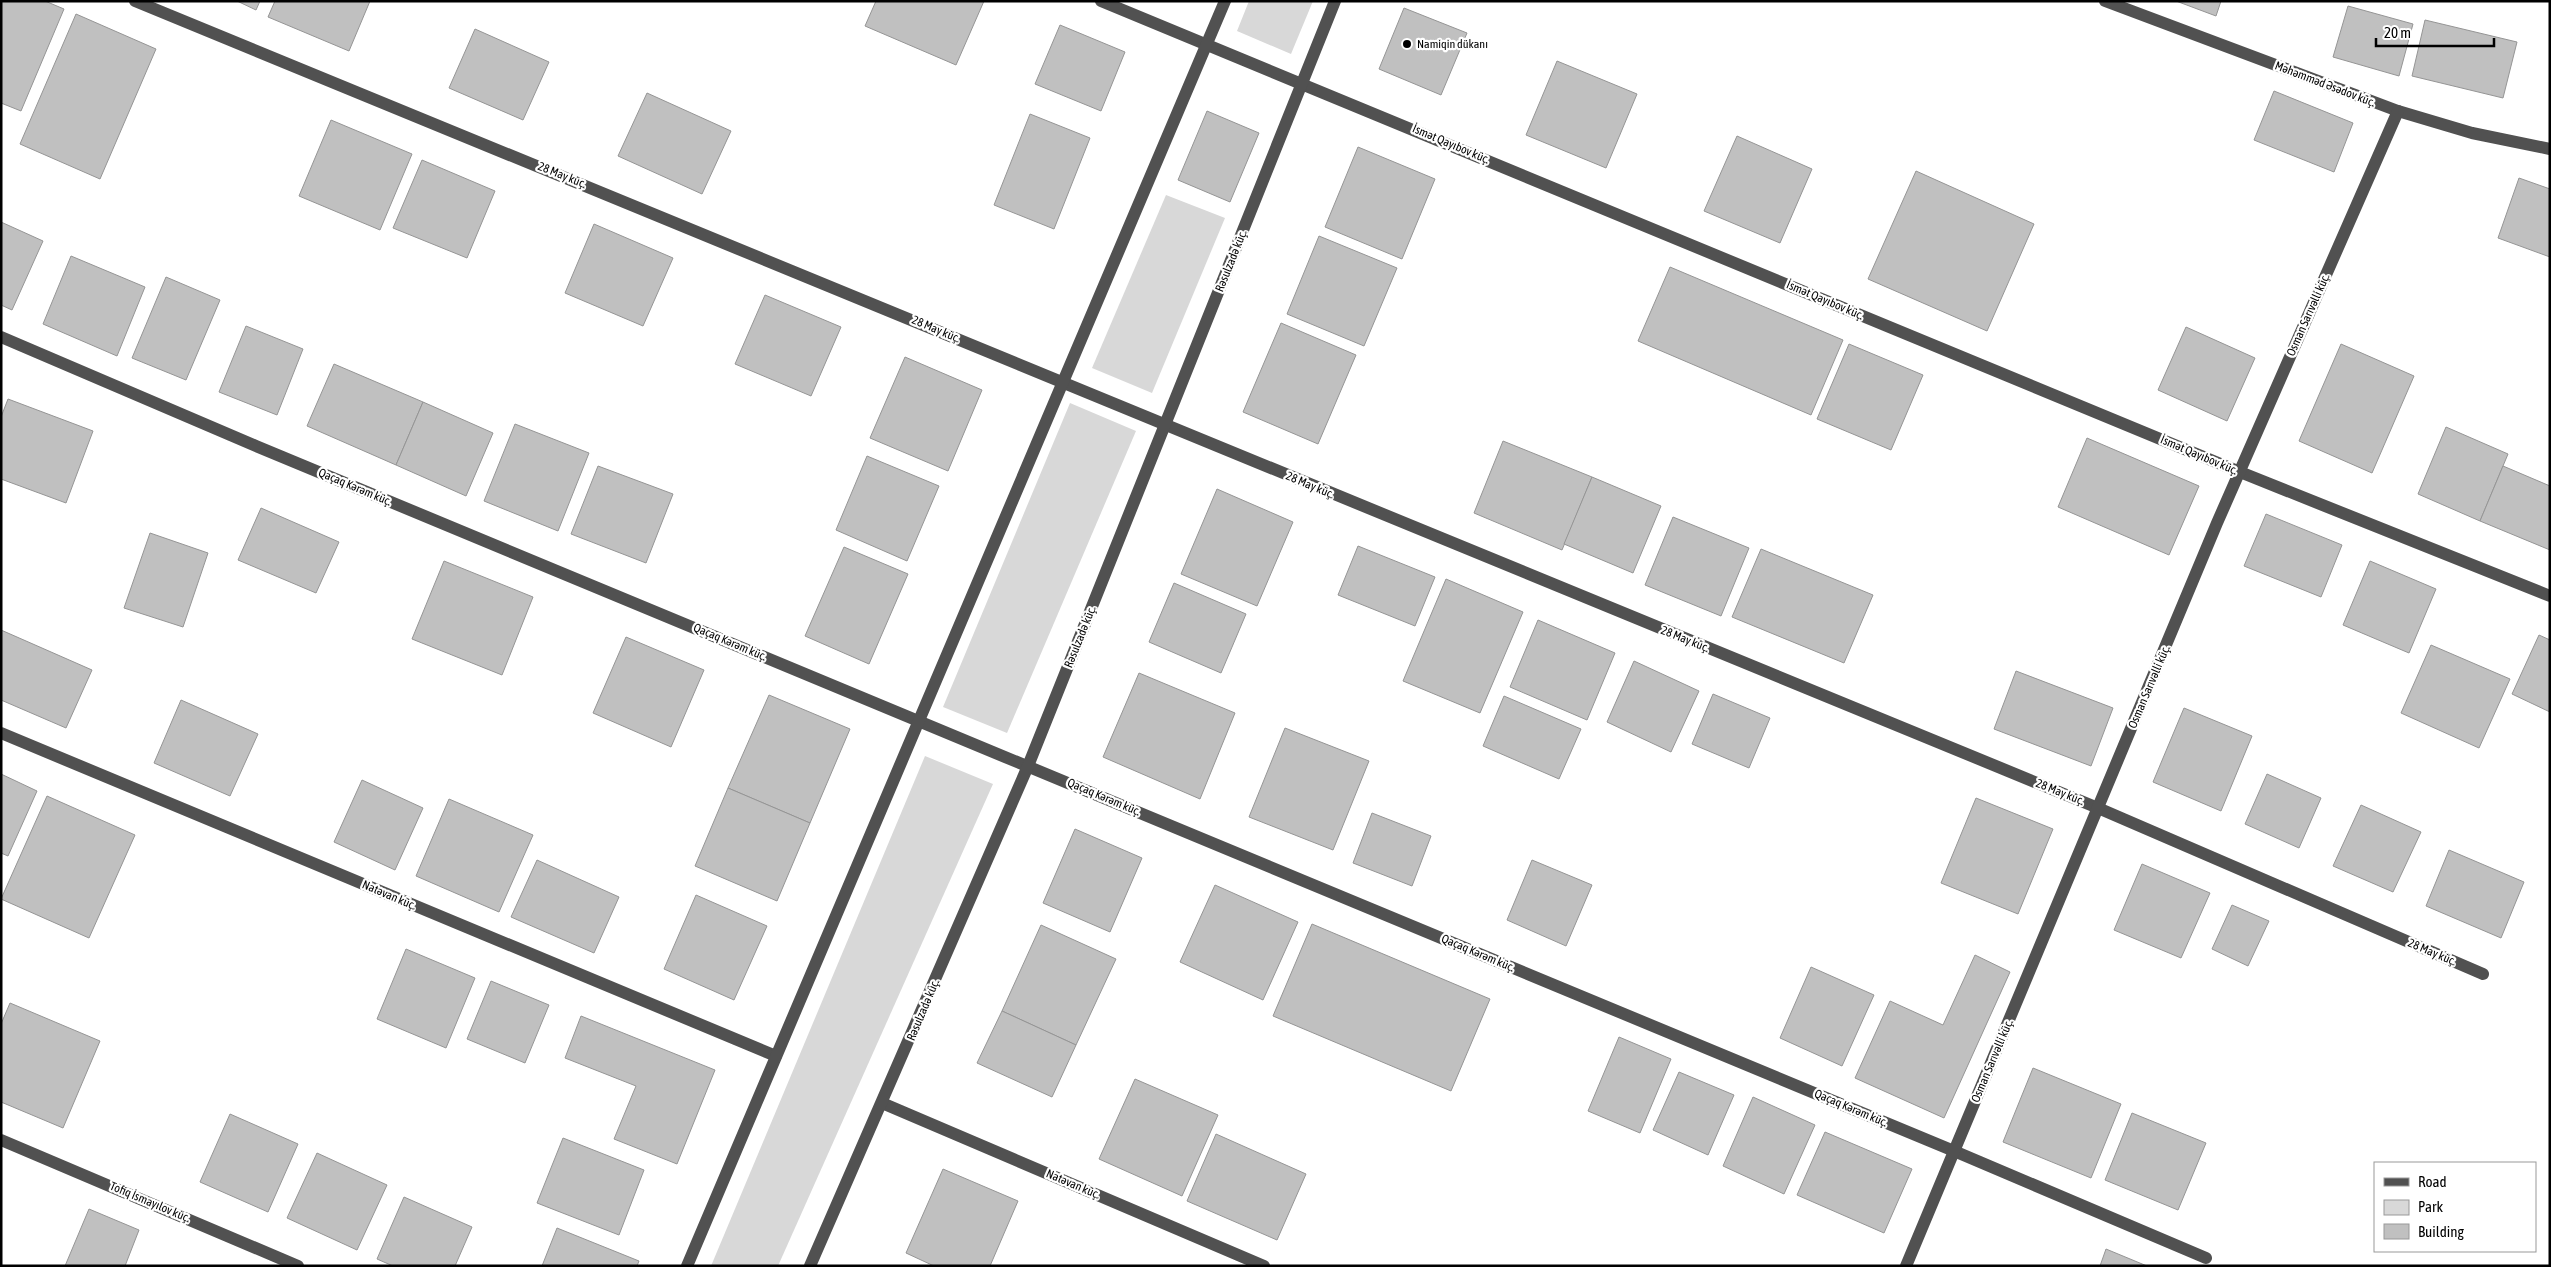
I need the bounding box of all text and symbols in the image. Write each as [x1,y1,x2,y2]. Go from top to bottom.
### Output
scale bar [2376,15,2494,47]
text: 20 m [2384,24,2411,41]
place label: Namiqin dükanı [1417,37,1488,51]
marker: Namiqin dükanı [1401,38,1413,50]
street label: Məhəmməd Əsədov küç. [2273,58,2377,110]
street label: İsmət Qayıbov küç. [1410,121,1492,167]
street label: 28 May küç. [536,159,588,191]
street label: Rəsulzadə küç. [1212,228,1250,294]
street label: Osman Sarıvəlli küç. [2284,272,2332,358]
street label: İsmət Qayıbov küç. [1784,277,1866,323]
street label: 28 May küç. [910,313,962,345]
street label: İsmət Qayıbov küç. [2158,432,2240,478]
street label: Qaçaq Kərəm küç. [316,465,394,509]
street label: 28 May küç. [1284,469,1336,501]
street label: Rəsulzadə küç. [1061,604,1099,670]
street label: Qaçaq Kərəm küç. [691,620,769,664]
street label: 28 May küç. [1659,623,1711,655]
street label: Osman Sarıvəlli küç. [2125,644,2173,730]
street label: Qaçaq Kərəm küç. [1065,775,1143,819]
street label: 28 May küç. [2034,776,2086,808]
street label: Natəvan küç. [360,877,418,913]
street label: Qaçaq Kərəm küç. [1439,931,1517,975]
street label: 28 May küç. [2406,936,2458,968]
street label: Rəsulzadə küç. [904,977,942,1043]
street label: Osman Sarıvəlli küç. [1968,1018,2016,1104]
street label: Qaçaq Kərəm küç. [1812,1086,1890,1130]
legend [2374,1162,2536,1252]
street label: Natəvan küç. [1044,1166,1102,1202]
text: Road [2418,1173,2447,1190]
street label: Tofiq İsmayılov küç. [108,1179,192,1225]
text: Park [2418,1198,2443,1215]
text: Building [2418,1223,2464,1240]

